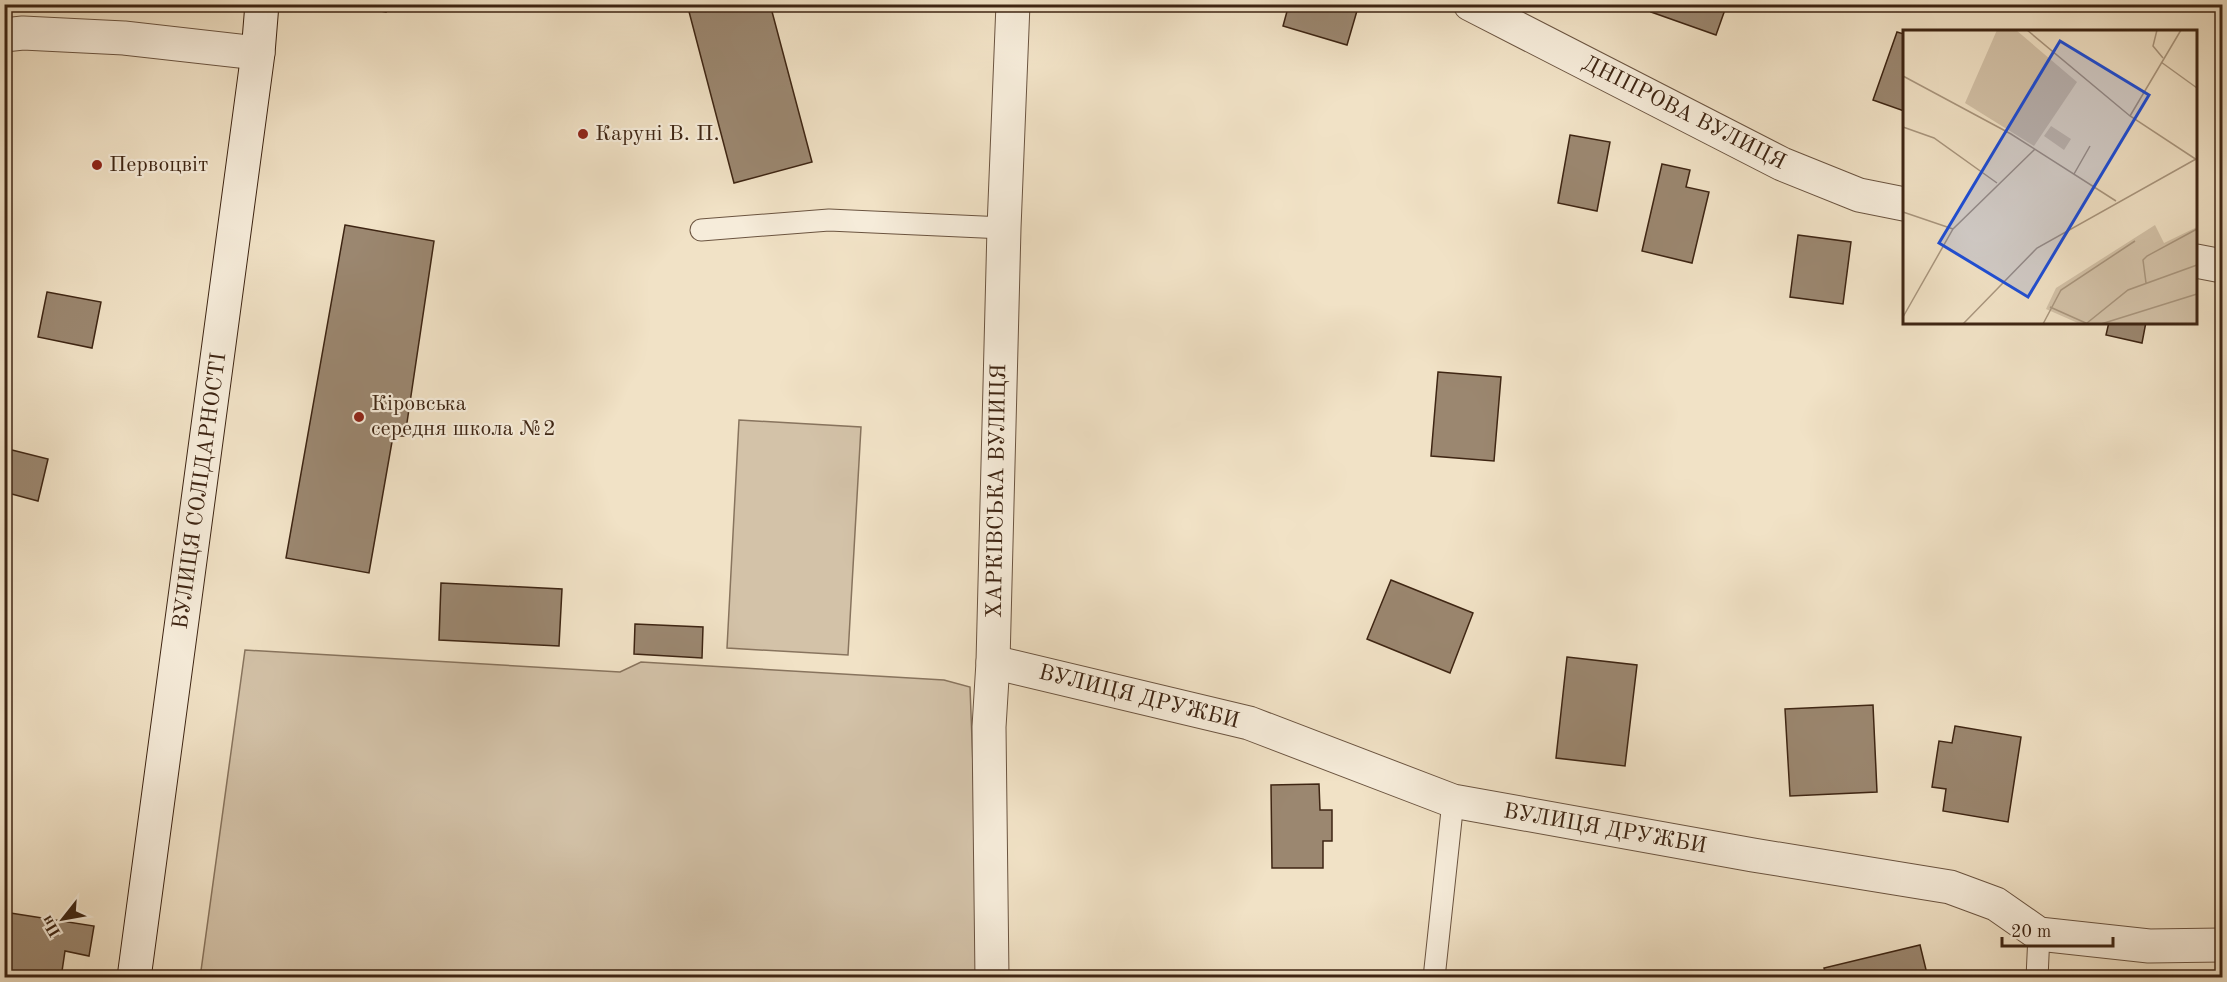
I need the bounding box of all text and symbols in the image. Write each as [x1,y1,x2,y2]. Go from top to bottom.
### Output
inset map [1903,30,2197,324]
street label: ДНІПРОВА ВУЛИЦЯ [1579,52,1789,174]
place label: Каруні В. П. [595,123,720,145]
marker: Каруні В. П. [576,127,590,141]
place label: Первоцвіт [109,154,208,176]
marker: Первоцвіт [90,158,104,172]
street label: ВУЛИЦЯ СОЛІДАРНОСТІ [170,351,230,631]
street label: ХАРКІВСЬКА ВУЛИЦЯ [984,364,1010,618]
place label: Кіровська середня школа №2 [371,393,556,440]
marker: Кіровська середня школа №2 [352,410,366,424]
street label: ВУЛИЦЯ ДРУЖБИ [1036,661,1242,733]
street label: ВУЛИЦЯ ДРУЖБИ [1502,800,1708,858]
north arrow [33,889,93,949]
scale bar [2002,910,2113,948]
text: Пн [39,912,64,939]
text: 20 m [2011,923,2051,941]

